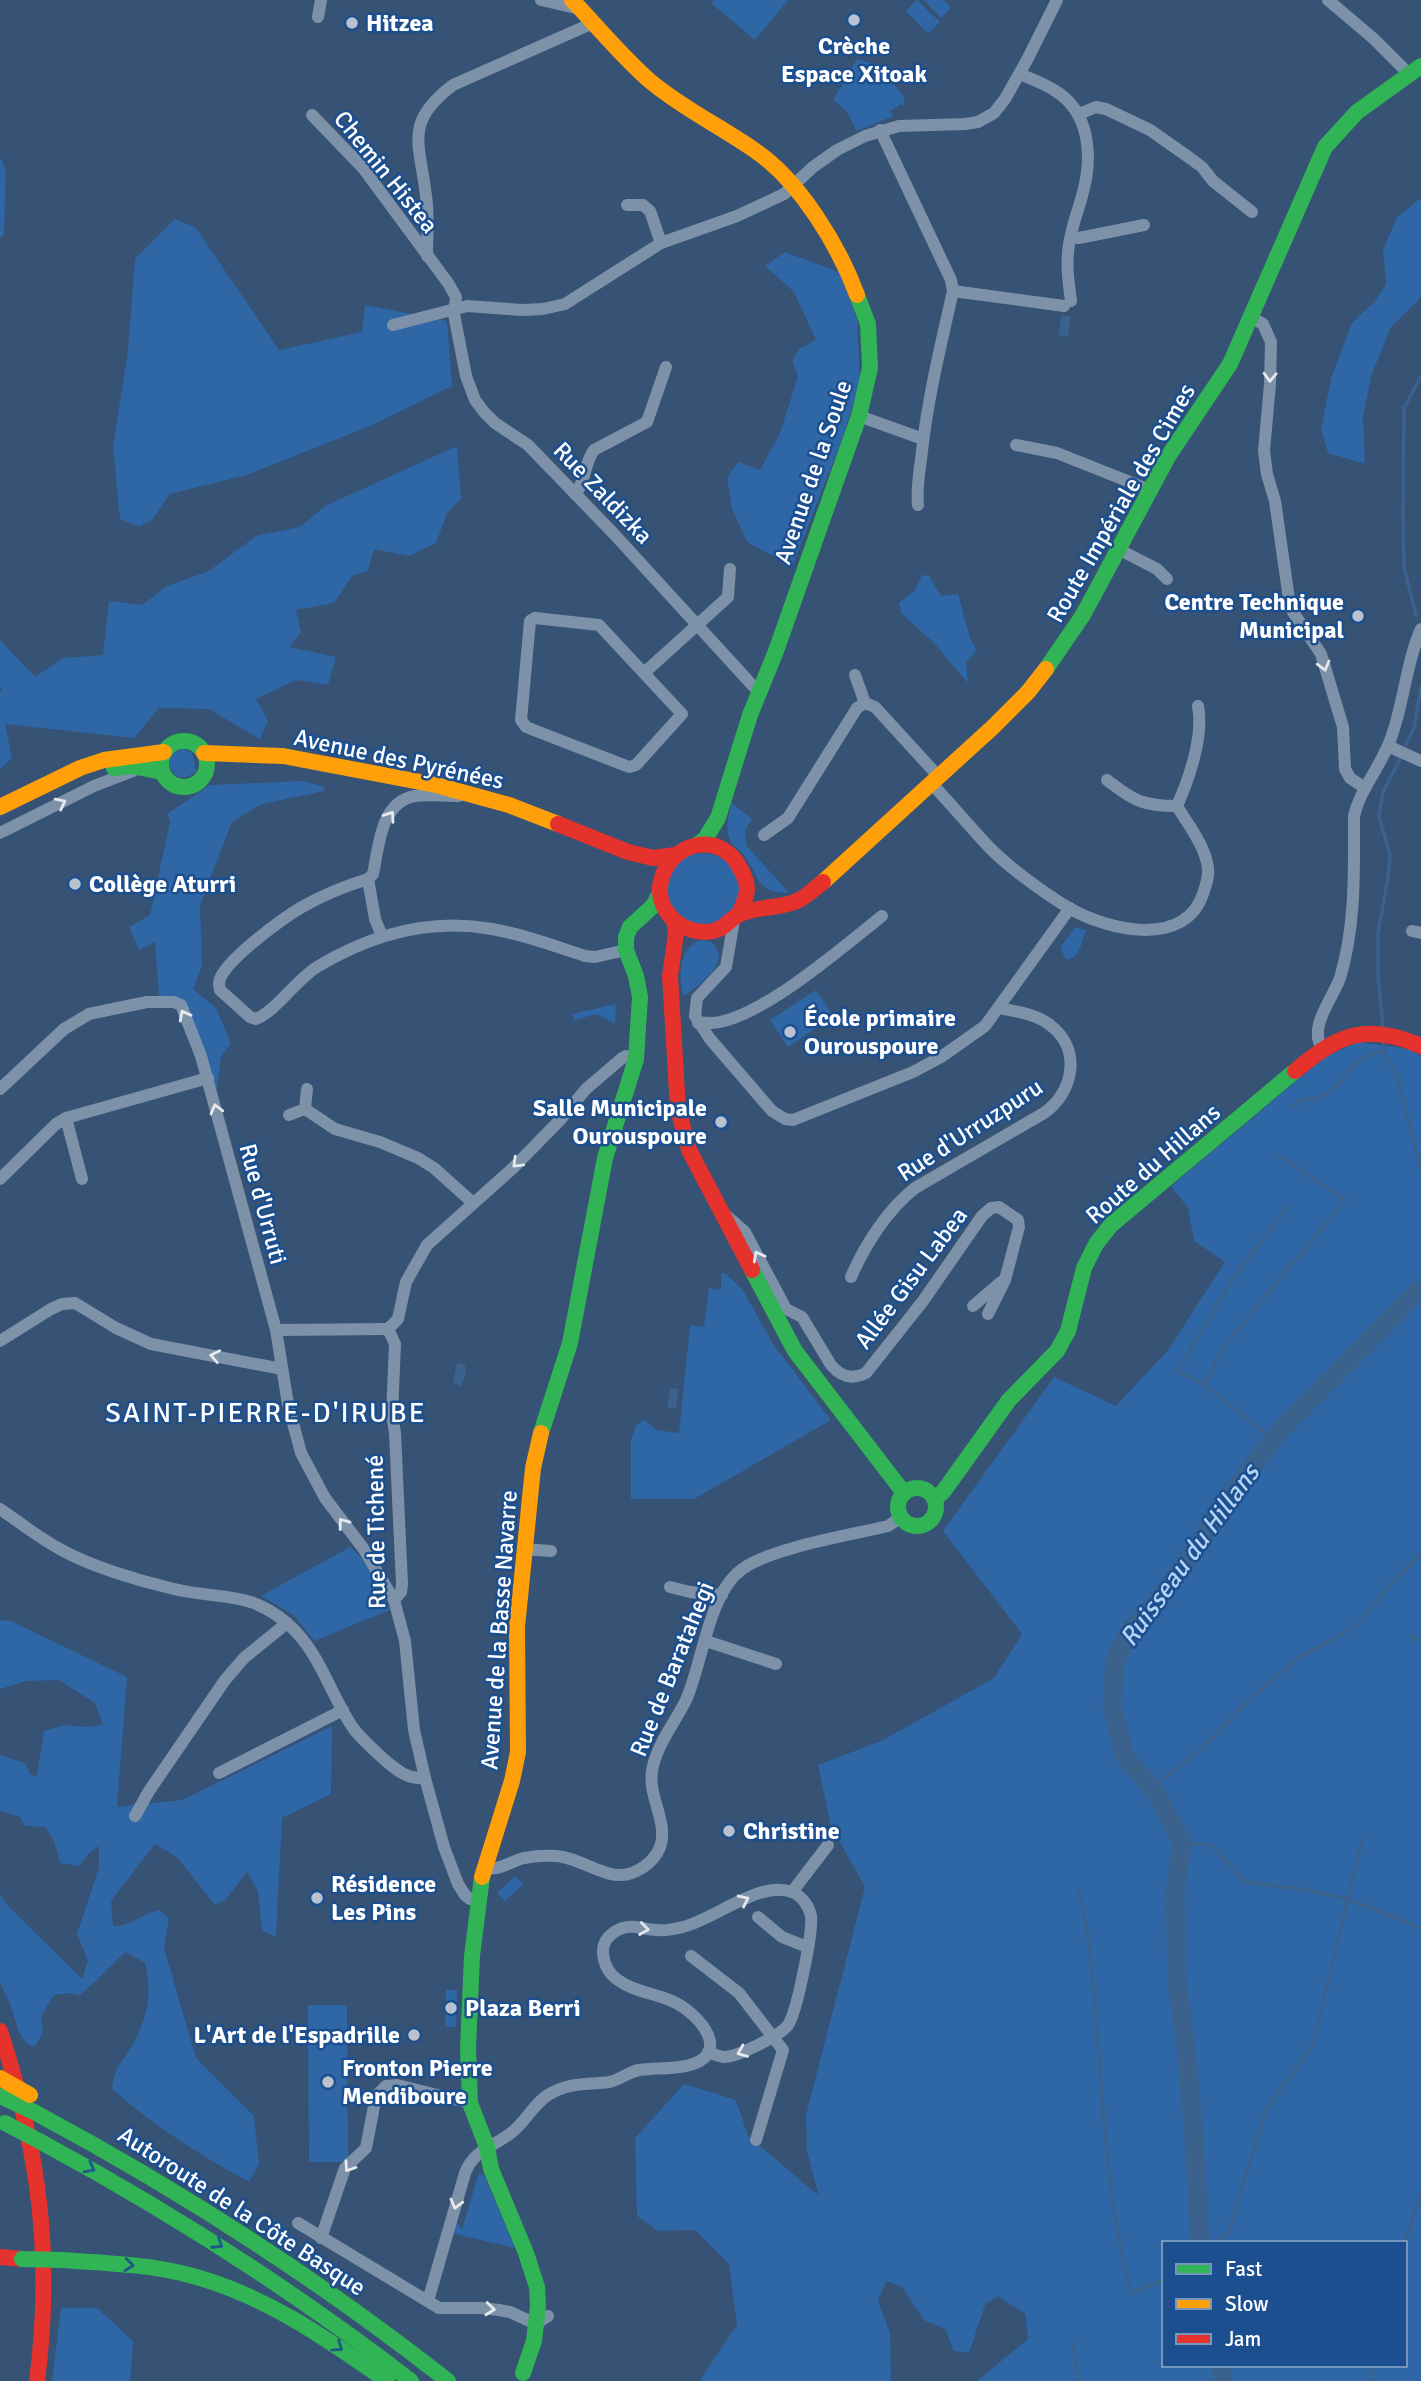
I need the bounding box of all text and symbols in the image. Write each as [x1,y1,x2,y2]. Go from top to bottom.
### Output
place label: Hitzea [366,8,434,38]
marker: Crèche Espace Xitoak [846,12,862,28]
marker: Hitzea [344,15,360,31]
place label: Crèche Espace Xitoak [781,31,927,89]
street label: Chemin Histea [327,105,445,239]
one-way arrow [1263,372,1278,383]
street label: Avenue de la Soule [767,376,859,568]
street label: Route Impériale des Cimes [1040,378,1202,628]
street label: Rue Zaldizka [547,436,659,550]
place label: Centre Technique Municipal [1164,587,1344,645]
marker: Centre Technique Municipal [1350,608,1366,624]
one-way arrow [1316,660,1331,672]
street label: Avenue des Pyrénées [291,722,507,796]
one-way arrow [54,797,66,811]
one-way arrow [381,811,394,824]
place label: Collège Aturri [89,869,236,899]
marker: Collège Aturri [67,876,83,892]
place label: École primaire Ourouspoure [804,1003,956,1061]
one-way arrow [179,1009,193,1022]
marker: École primaire Ourouspoure [782,1024,798,1040]
street label: Rue d'Urruzpuru [892,1072,1048,1188]
place label: Salle Municipale Ourouspoure [533,1093,707,1151]
street label: Route du Hillans [1080,1097,1226,1231]
one-way arrow [210,1103,224,1115]
marker: Salle Municipale Ourouspoure [713,1114,729,1130]
street label: Rue d'Urruti [232,1140,294,1268]
one-way arrow [513,1154,526,1167]
street label: Allée Gisu Labea [848,1201,974,1355]
one-way arrow [752,1251,766,1263]
one-way arrow [209,1350,221,1365]
district label: SAINT-PIERRE-D'IRUBE [105,1396,427,1430]
street label: Rue de Tichené [360,1455,392,1609]
water label: Ruisseau du Hillans [1113,1456,1268,1653]
street label: Avenue de la Basse Navarre [474,1489,524,1771]
one-way arrow [339,1518,351,1530]
street label: Rue de Baratahegi [623,1577,721,1761]
place label: Christine [743,1816,840,1846]
marker: Christine [721,1823,737,1839]
place label: Résidence Les Pins [331,1869,436,1927]
marker: Résidence Les Pins [309,1890,325,1906]
one-way arrow [737,1895,749,1909]
one-way arrow [638,1921,650,1936]
place label: Plaza Berri [465,1993,581,2023]
marker: Plaza Berri [443,2000,459,2016]
place label: L'Art de l'Espadrille [193,2020,400,2050]
marker: L'Art de l'Espadrille [406,2027,422,2043]
one-way arrow [736,2043,748,2057]
place label: Fronton Pierre Mendiboure [342,2053,493,2111]
marker: Fronton Pierre Mendiboure [320,2074,336,2090]
street label: Autoroute de la Côte Basque [113,2120,371,2302]
one-way arrow [345,2159,357,2172]
one-way arrow [83,2160,96,2173]
one-way arrow [450,2198,464,2210]
one-way arrow [210,2236,223,2249]
legend [1162,2241,1407,2367]
text: Fast [1225,2256,1262,2282]
one-way arrow [123,2258,134,2273]
text: Slow [1225,2291,1269,2317]
one-way arrow [485,2301,496,2316]
text: Jam [1225,2326,1261,2352]
one-way arrow [330,2339,343,2351]

